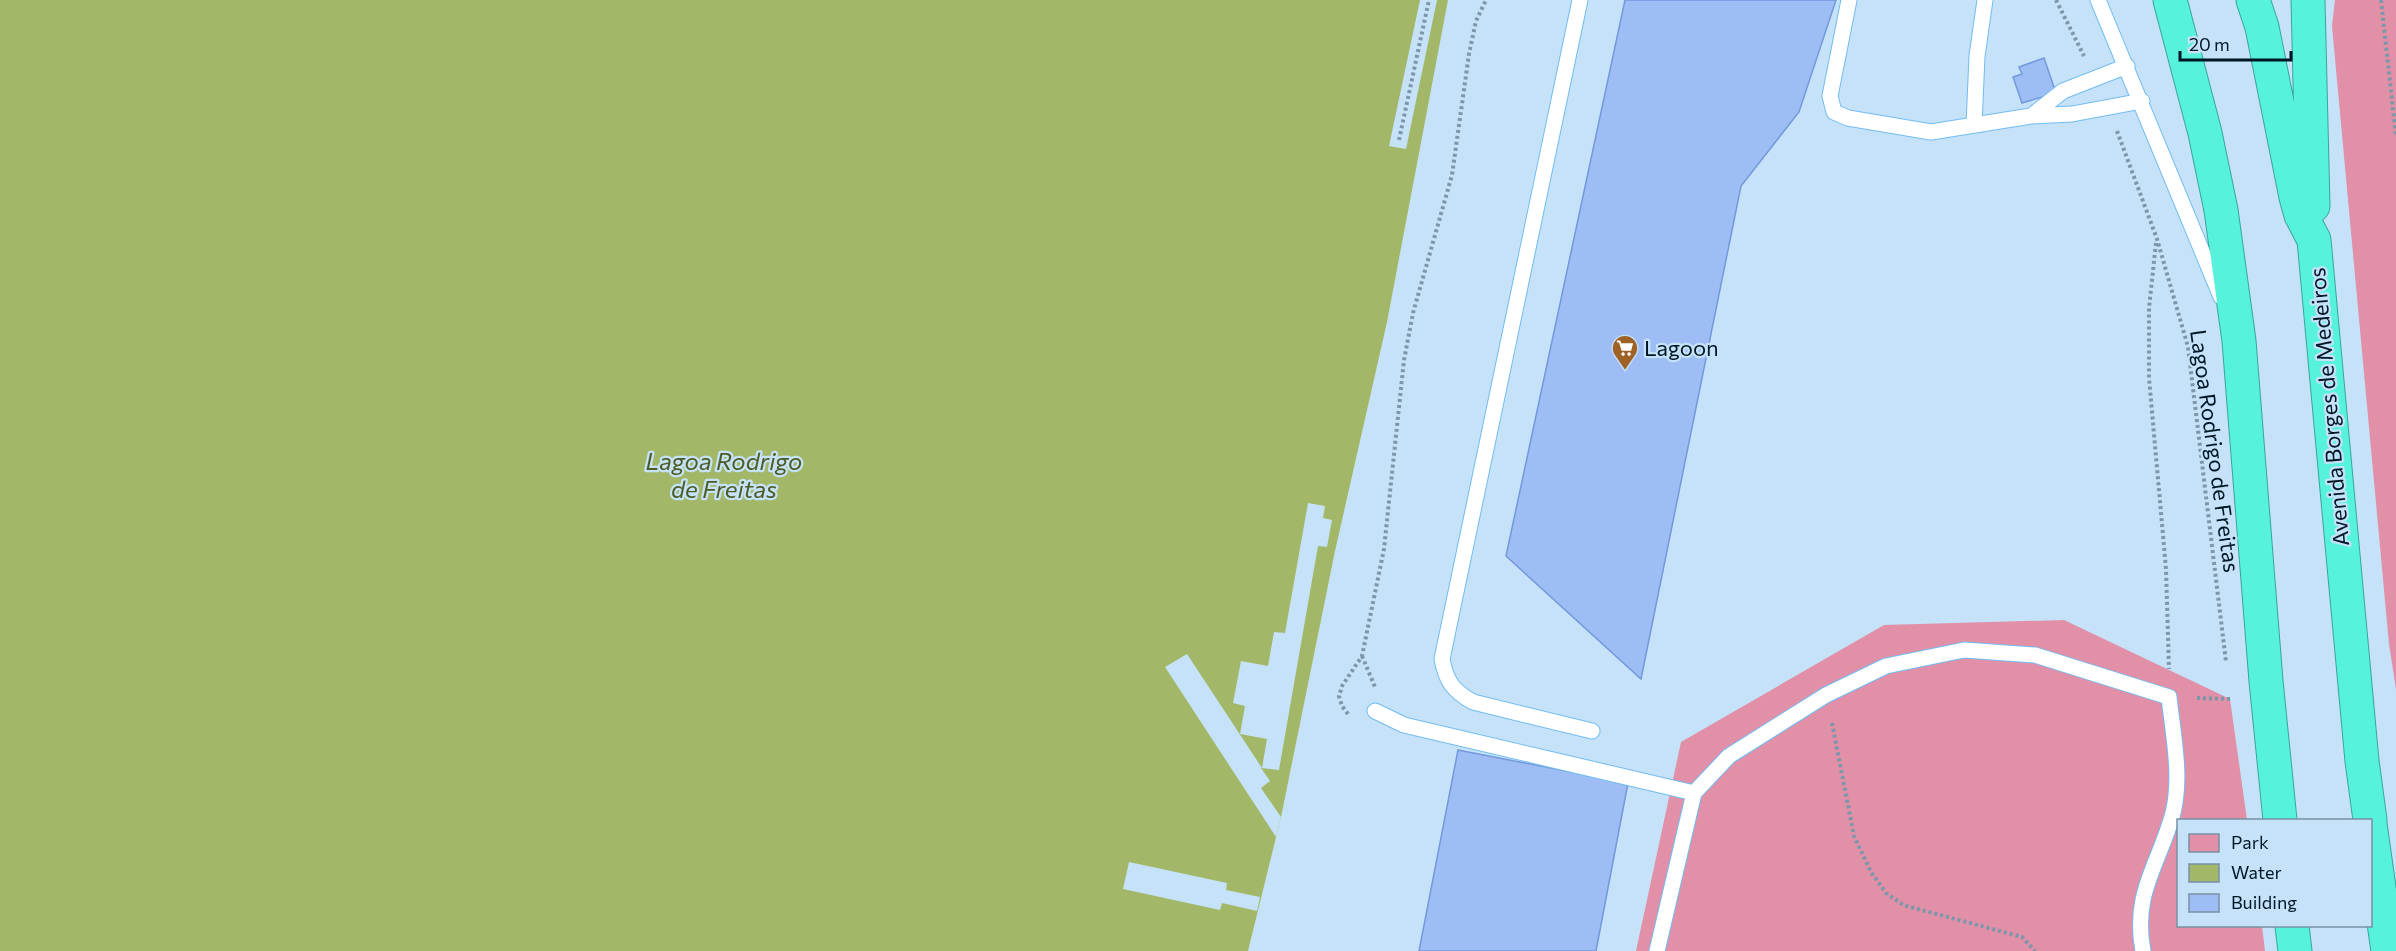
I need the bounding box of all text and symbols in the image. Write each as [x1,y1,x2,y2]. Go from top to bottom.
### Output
scale bar [2180,24,2291,62]
text: 20 m [2189,33,2230,55]
street label: Avenida Borges de Medeiros [2303,267,2354,548]
street label: Lagoa Rodrigo de Freitas [2185,328,2246,574]
supermarket icon: Lagoon [1610,333,1640,371]
place label: Lagoon [1644,334,1719,361]
water label: Lagoa Rodrigo de Freitas [646,446,802,503]
legend [2177,819,2372,927]
text: Park [2231,831,2269,853]
text: Water [2231,861,2282,883]
text: Building [2231,891,2297,913]

